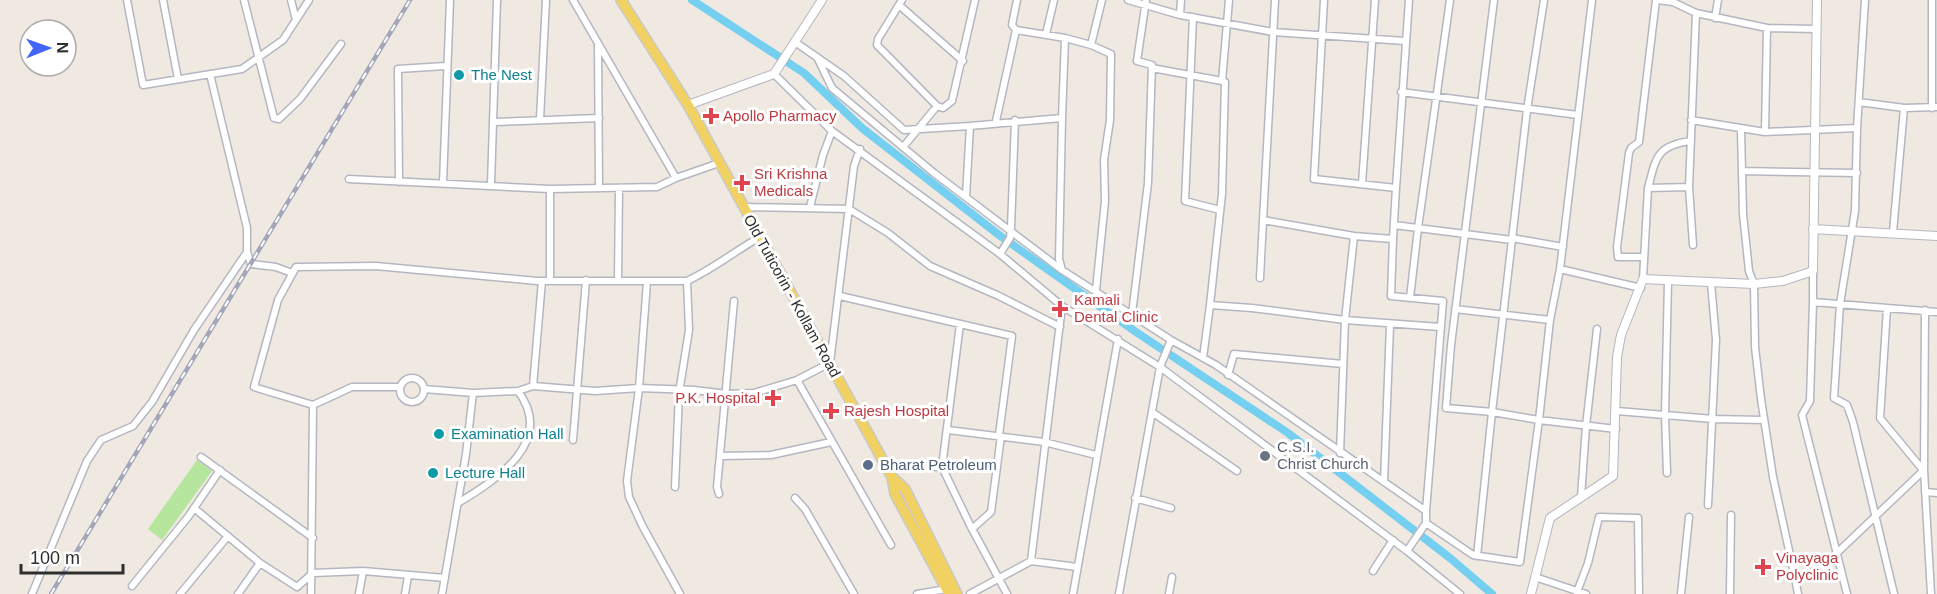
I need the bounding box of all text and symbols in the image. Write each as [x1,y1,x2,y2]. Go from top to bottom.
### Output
north arrow [18,18,78,78]
text: N [54,42,71,54]
place label: The Nest [471,66,533,83]
marker: The Nest [452,68,466,82]
place label: Apollo Pharmacy [723,107,837,124]
marker: Apollo Pharmacy [704,109,718,123]
place label: Sri Krishna Medicals [754,165,828,199]
marker: Sri Krishna Medicals [735,176,749,190]
street label: Old Tuticorin - Kollam Road [741,211,844,380]
place label: Kamali Dental Clinic [1074,291,1159,325]
marker: Kamali Dental Clinic [1051,300,1069,318]
place label: P.K. Hospital [675,389,760,406]
marker: P.K. Hospital [764,389,782,407]
marker: Rajesh Hospital [822,402,840,420]
place label: Rajesh Hospital [844,402,949,419]
place label: Examination Hall [451,425,564,442]
marker: Examination Hall [432,427,446,441]
place label: C.S.I. Christ Church [1277,438,1369,472]
marker: C.S.I. Christ Church [1258,449,1272,463]
place label: Bharat Petroleum [880,456,997,473]
marker: Bharat Petroleum [861,458,875,472]
place label: Lecture Hall [445,464,525,481]
marker: Lecture Hall [426,466,440,480]
scale bar [21,537,123,575]
text: 100 m [30,548,80,568]
place label: Vinayaga Polyclinic [1776,549,1839,583]
marker: Vinayaga Polyclinic [1754,558,1772,576]

